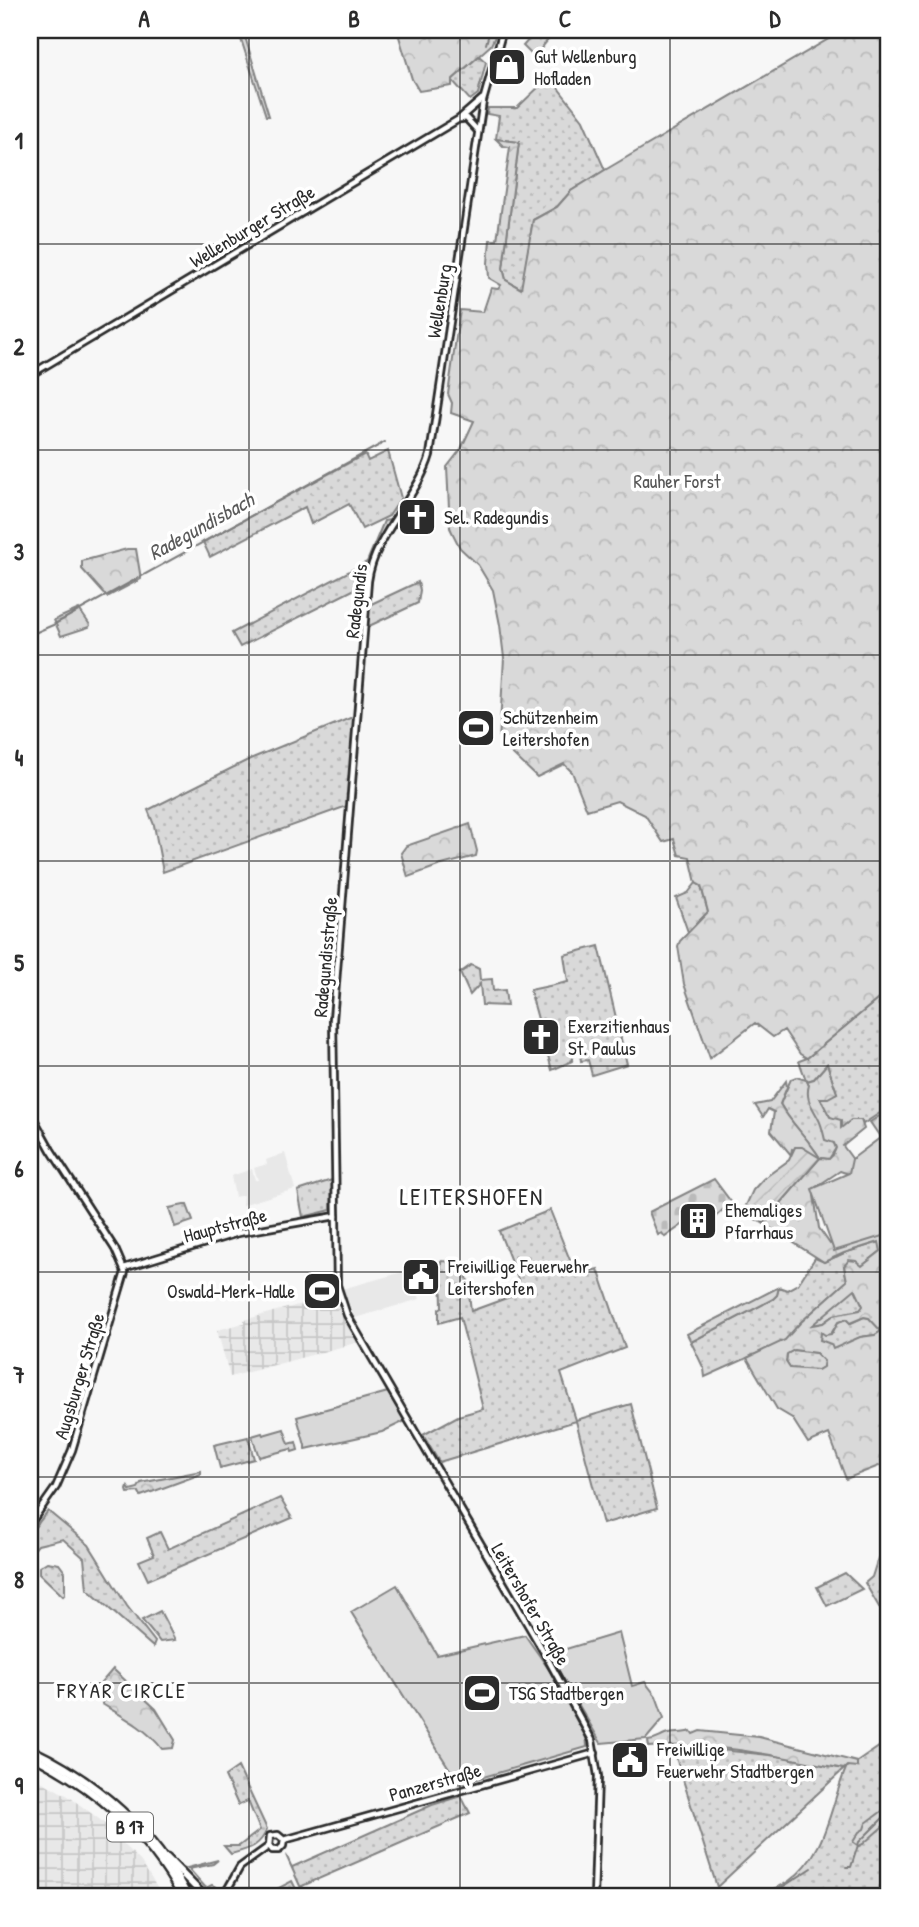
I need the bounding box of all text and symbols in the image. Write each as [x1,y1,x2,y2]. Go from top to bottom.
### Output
text: A [138,3,150,34]
text: B [348,3,360,34]
text: C [559,3,571,34]
text: D [770,3,782,34]
place label: Gut Wellenburg Hofladen [534,43,636,91]
shop icon: Gut Wellenburg Hofladen [486,46,528,88]
text: 1 [15,125,23,156]
street label: Wellenburger Straße [185,178,320,274]
street label: Wellenburg [420,262,458,340]
text: 2 [14,331,25,362]
park label: Rauher Forst [634,468,721,494]
water label: Radegundisbach [143,485,260,567]
church icon: Sel. Radegundis [396,496,438,538]
place label: Sel. Radegundis [444,504,548,530]
text: 3 [14,536,24,567]
street label: Radegundis [339,562,373,640]
place label: Schützenheim Leitershofen [503,704,598,752]
sports icon: Schützenheim Leitershofen [455,707,497,749]
text: 4 [15,742,24,773]
street label: Radegundisstraße [307,895,343,1018]
text: 5 [14,947,24,978]
place label: Exerzitienhaus St. Paulus [568,1013,669,1061]
church icon: Exerzitienhaus St. Paulus [520,1016,562,1058]
text: 6 [14,1153,24,1184]
district label: LEITERSHOFEN [400,1181,544,1212]
place label: Ehemaliges Pfarrhaus [725,1197,802,1245]
building icon: Ehemaliges Pfarrhaus [677,1200,719,1242]
street label: Hauptstraße [181,1201,270,1249]
place label: Freiwillige Feuerwehr Leitershofen [447,1253,590,1301]
public building icon: Freiwillige Feuerwehr Leitershofen [400,1256,442,1298]
sports icon: Oswald-Merk-Halle [301,1270,343,1312]
place label: Oswald-Merk-Halle [167,1278,295,1304]
street label: Augsburger Straße [47,1309,111,1442]
text: 7 [12,1359,25,1390]
street label: Leitershofer Straße [486,1538,577,1670]
text: 8 [14,1564,24,1595]
sports icon: TSG Stadtbergen [461,1672,503,1714]
district label: FRYAR CIRCLE [56,1676,187,1705]
place label: TSG Stadtbergen [509,1680,624,1706]
place label: Freiwillige Feuerwehr Stadtbergen [656,1736,814,1784]
public building icon: Freiwillige Feuerwehr Stadtbergen [609,1739,651,1781]
street label: Panzerstraße [386,1756,484,1808]
text: 9 [15,1770,24,1801]
road number: B 17 [107,1812,153,1842]

